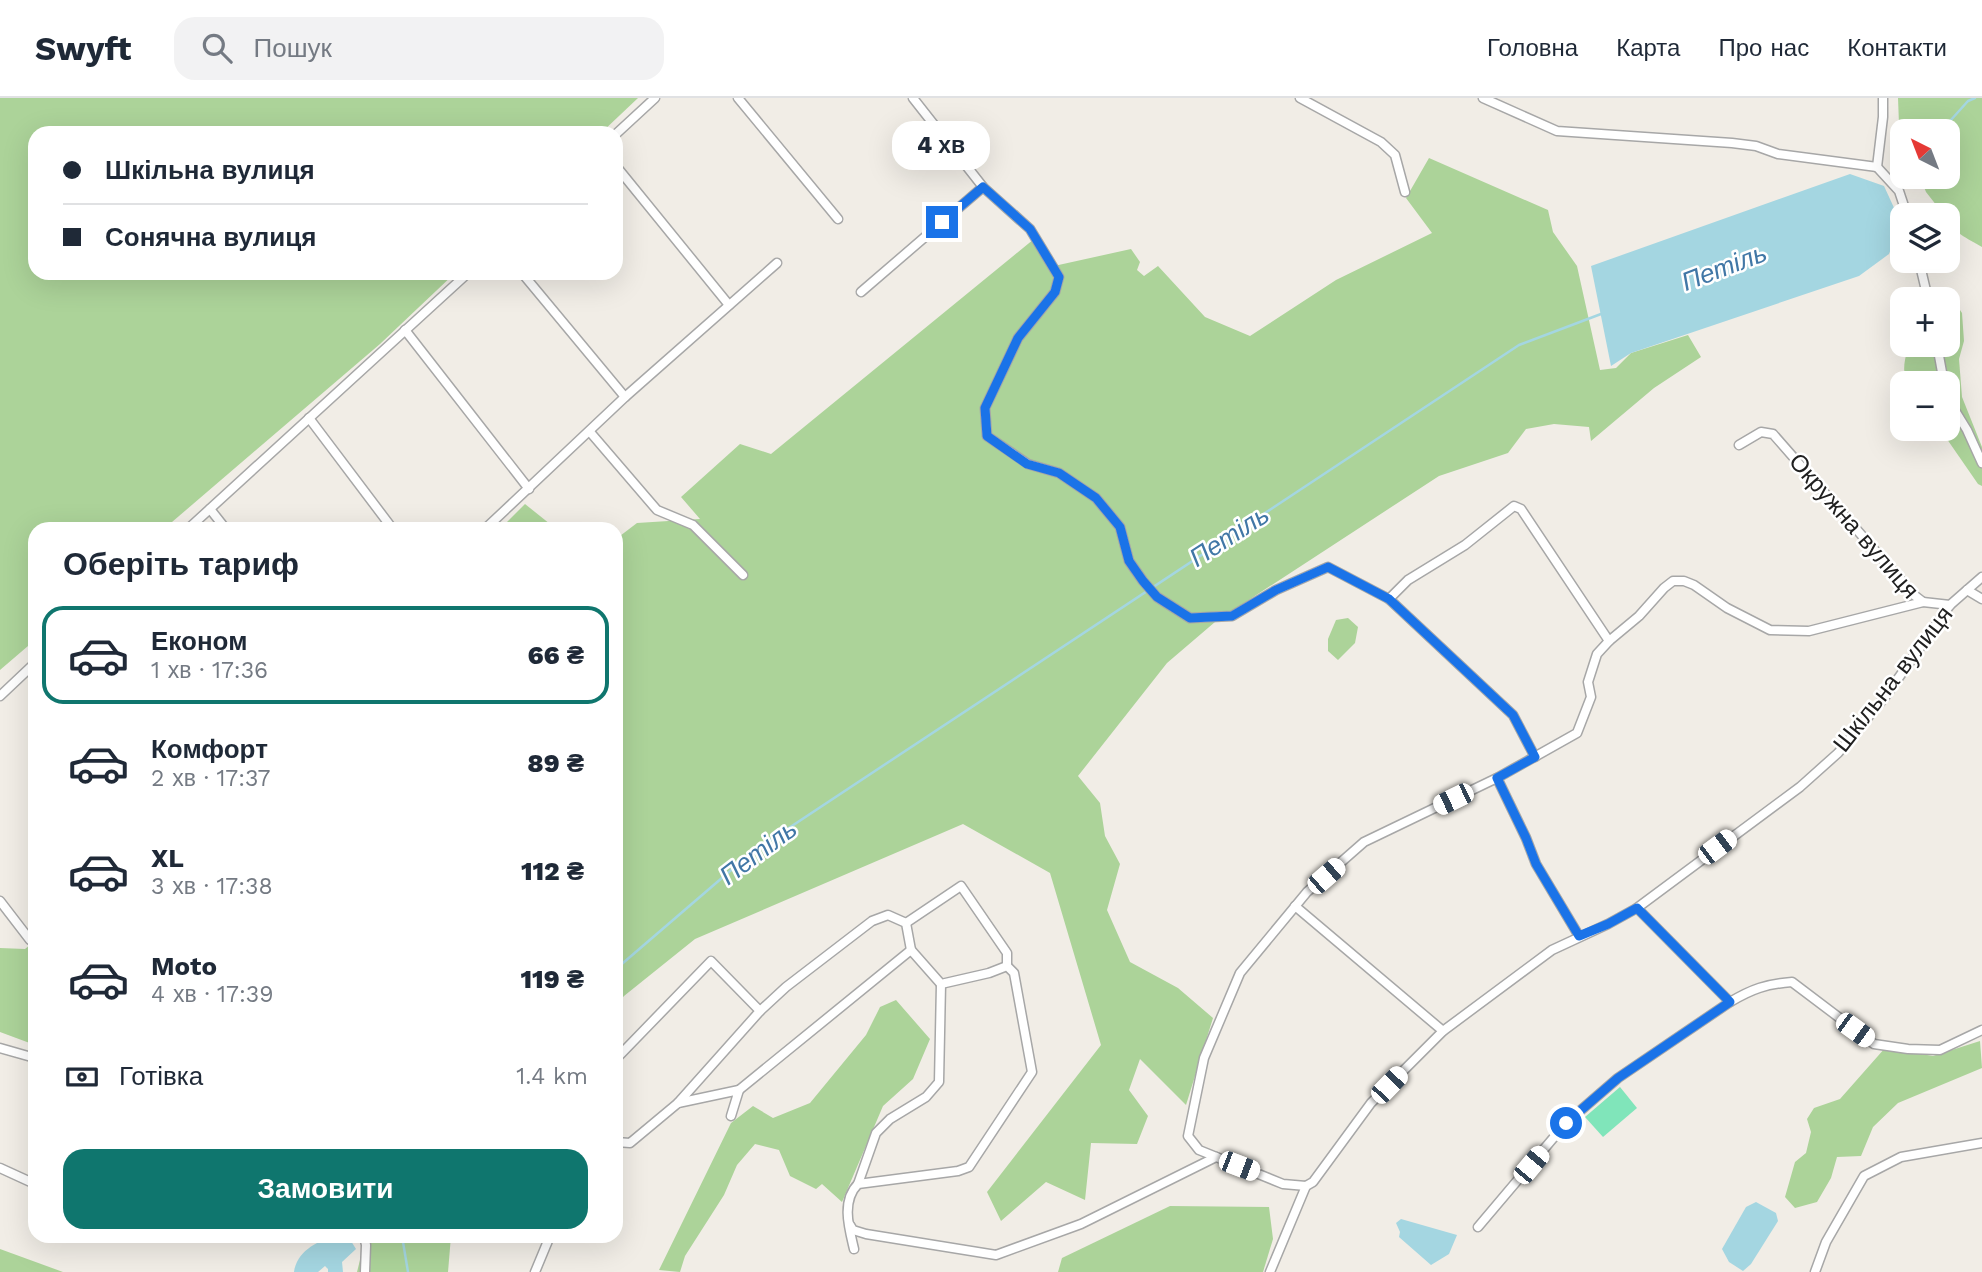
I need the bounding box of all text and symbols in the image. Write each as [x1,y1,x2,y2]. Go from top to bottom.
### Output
search box [174,17,664,80]
text: Swyft [35,29,132,68]
icon: search [198,29,236,67]
text: Пошук [254,33,332,63]
text: Головна [1487,34,1578,62]
text: Карта [1616,34,1680,62]
text: Про нас [1718,34,1809,62]
text: Контакти [1847,34,1947,62]
north arrow [1890,119,1960,189]
map controls [1890,119,1960,441]
callout: 4 хв [893,121,991,170]
text: 4 хв [917,132,965,159]
text: Шкільна вулиця [105,155,315,185]
button: layers [1890,203,1960,273]
route end [926,206,958,238]
text: Сонячна вулиця [105,222,316,252]
water label: Петіль [1677,237,1771,297]
button: + [1890,287,1960,357]
button: − [1890,371,1960,441]
street label: Окружна вулиця [1783,448,1925,604]
water label: Петіль [1184,499,1274,573]
text: Оберіть тариф [63,545,299,583]
street label: Шкільна вулиця [1827,601,1959,757]
icon: car [67,624,130,687]
text: Економ [151,626,247,656]
text: 66 ₴ [528,640,584,670]
text: 1 хв · 17:36 [151,657,268,684]
icon: car [67,732,130,795]
text: Комфорт [151,734,268,764]
text: 89 ₴ [527,748,584,778]
text: 2 хв · 17:37 [151,765,270,792]
car [1430,780,1477,818]
water label: Петіль [714,813,802,891]
car [1694,826,1741,868]
icon: car [67,840,130,903]
text: XL [151,843,184,873]
car [1304,854,1349,898]
text: 112 ₴ [521,856,584,886]
text: 3 хв · 17:38 [151,873,273,900]
icon: car [67,948,130,1011]
text: Moto [151,951,217,981]
text: 119 ₴ [521,964,584,994]
text: 4 хв · 17:39 [151,981,273,1008]
car [1832,1009,1879,1051]
icon: cash [63,1058,101,1096]
text: Готівка [119,1061,203,1091]
text: 1.4 km [516,1063,588,1090]
car [1367,1063,1412,1107]
route start [1550,1107,1582,1139]
car [1510,1142,1553,1188]
button: Замовити [63,1149,588,1229]
car [1216,1149,1263,1183]

